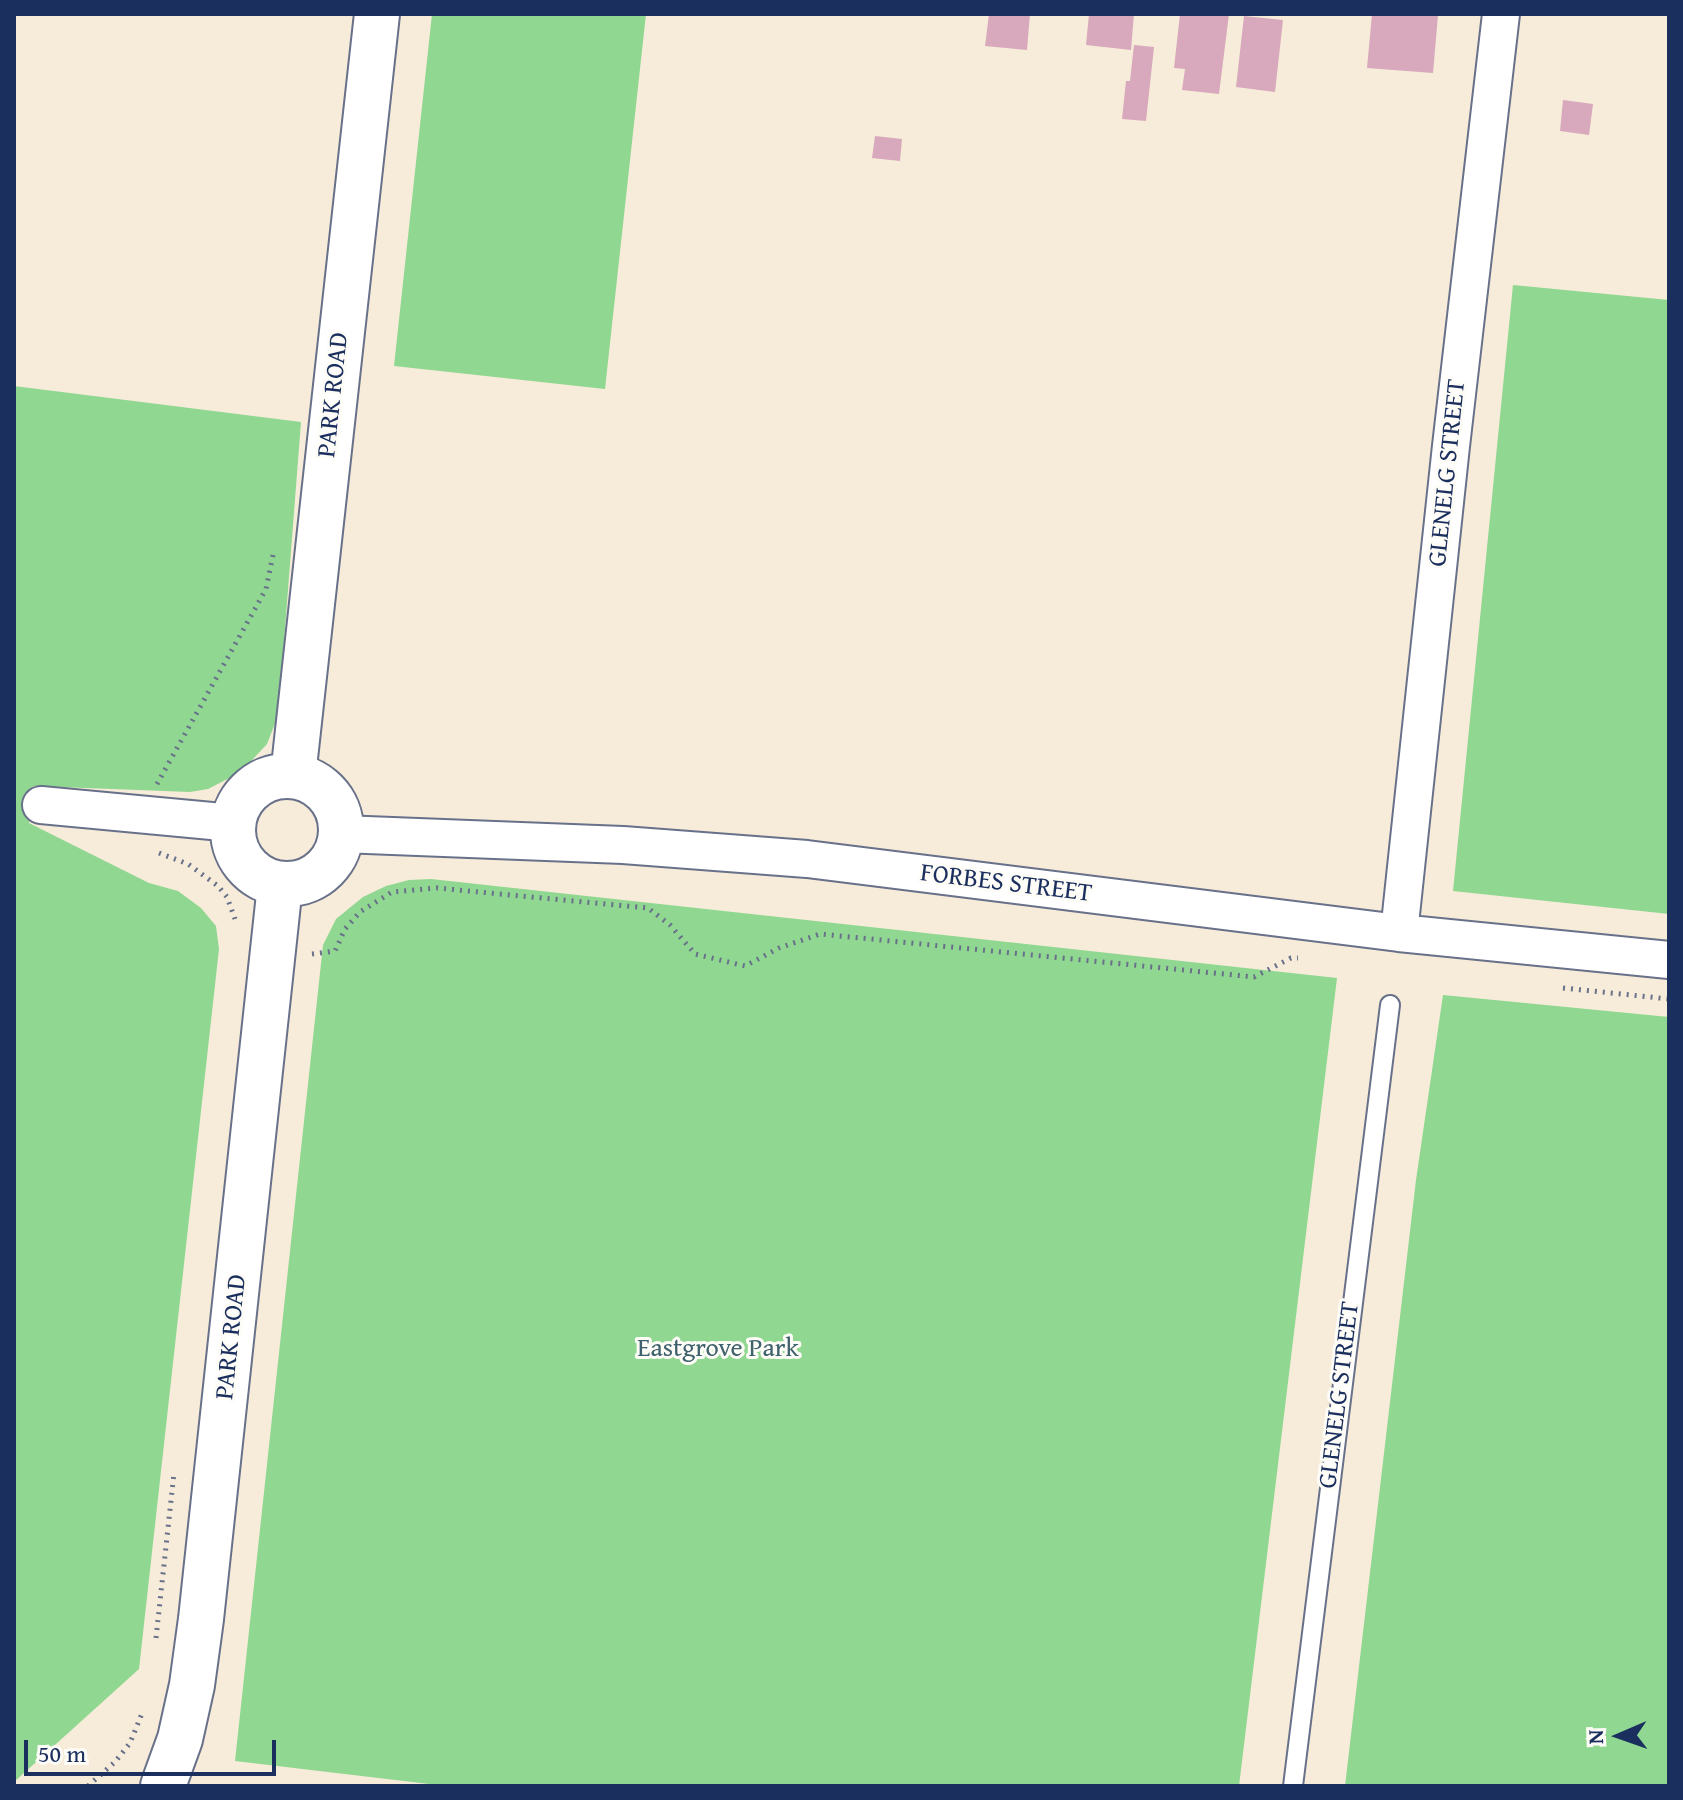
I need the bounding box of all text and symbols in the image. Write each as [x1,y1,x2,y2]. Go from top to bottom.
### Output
street label: PARK ROAD [312,331,356,459]
street label: GLENELG STREET [1423,378,1473,568]
street label: FORBES STREET [918,858,1094,910]
street label: PARK ROAD [210,1273,254,1401]
street label: GLENELG STREET [1313,1300,1367,1490]
park label: Eastgrove Park [637,1333,799,1365]
north arrow [1579,1696,1659,1776]
scale bar [28,1724,280,1774]
text: N [1579,1729,1611,1745]
text: 50 m [38,1736,86,1771]

